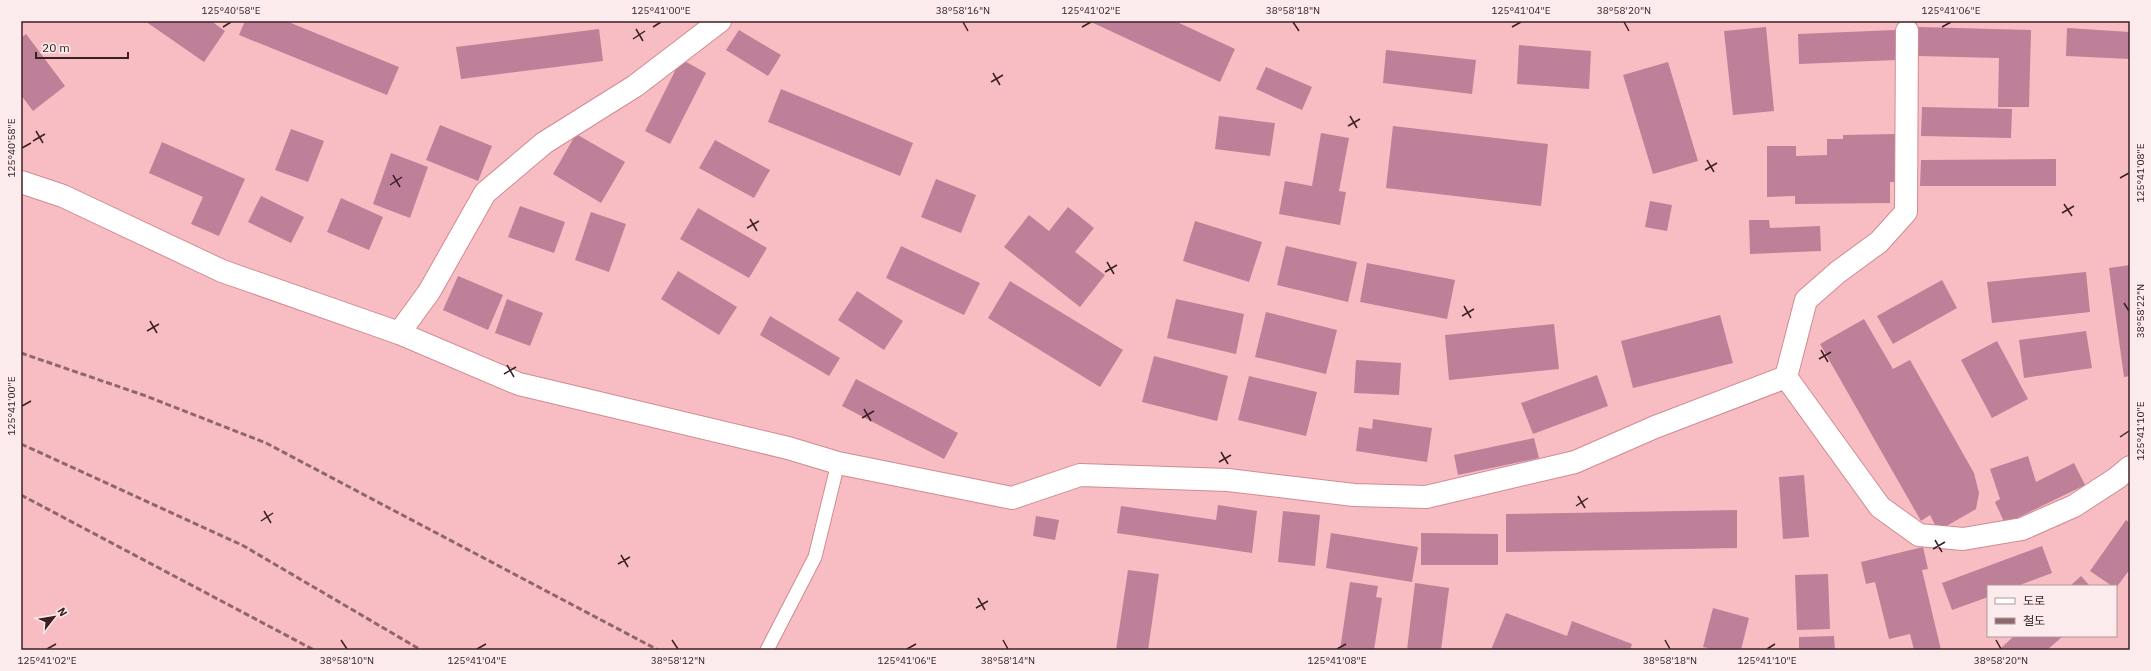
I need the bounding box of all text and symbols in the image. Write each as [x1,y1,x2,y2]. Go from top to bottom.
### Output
text: 125°40'58"E [201,4,261,17]
text: 125°41'00"E [631,4,691,17]
text: 38°58'16"N [936,4,990,17]
text: 125°41'02"E [1061,4,1121,17]
text: 38°58'18"N [1266,4,1320,17]
text: 125°41'04"E [1491,4,1551,17]
text: 38°58'20"N [1597,4,1651,17]
text: 125°41'06"E [1921,4,1981,17]
scale bar [36,34,128,60]
text: 20 m [42,40,70,55]
text: 125°40'58"E [5,118,18,178]
text: 125°41'08"E [2134,143,2147,203]
text: 38°58'22"N [2134,284,2147,338]
text: 125°41'00"E [5,376,18,436]
text: 125°41'10"E [2134,401,2147,461]
legend [1987,585,2117,637]
text: 도로 [2023,593,2045,608]
north arrow [34,597,74,637]
text: N [55,605,71,619]
text: 철도 [2023,613,2045,628]
text: 125°41'02"E [17,654,77,667]
text: 38°58'10"N [320,654,374,667]
text: 125°41'04"E [447,654,507,667]
text: 38°58'12"N [651,654,705,667]
text: 125°41'06"E [877,654,937,667]
text: 38°58'14"N [981,654,1035,667]
text: 125°41'08"E [1307,654,1367,667]
text: 38°58'18"N [1643,654,1697,667]
text: 125°41'10"E [1737,654,1797,667]
text: 38°58'20"N [1974,654,2028,667]

